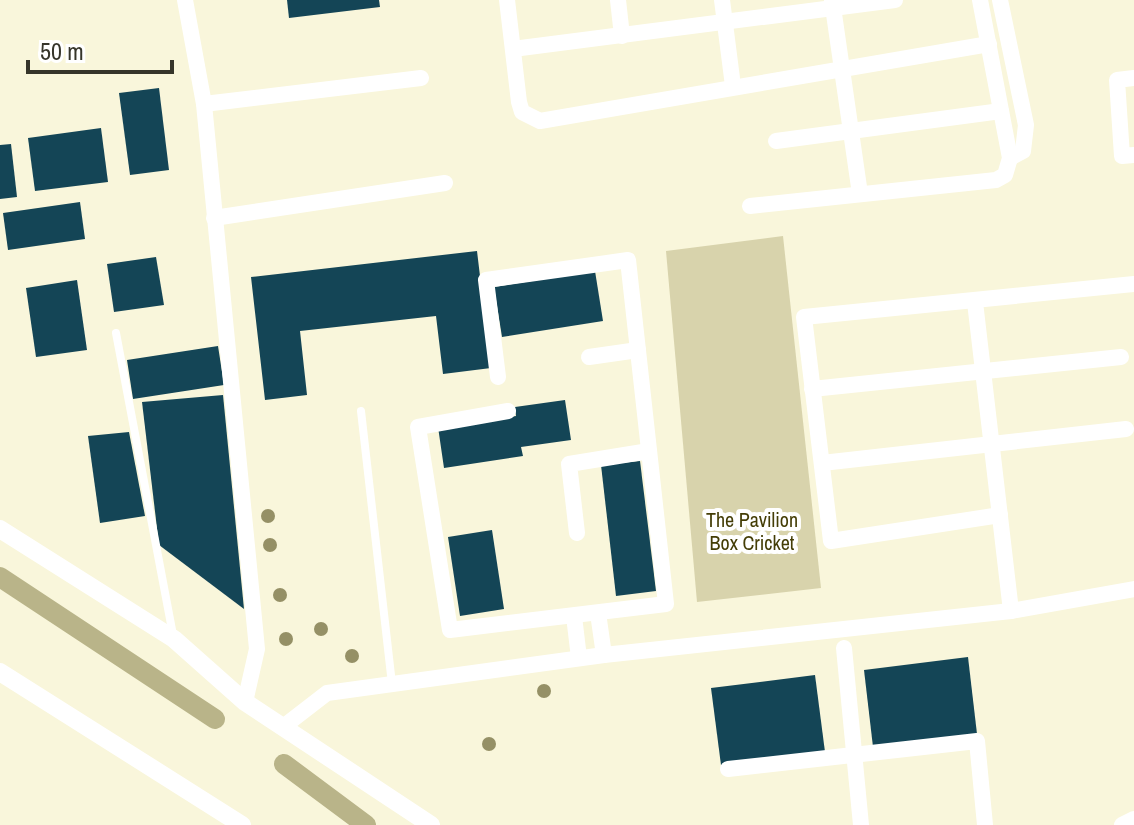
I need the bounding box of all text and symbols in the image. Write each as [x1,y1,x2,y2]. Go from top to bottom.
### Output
scale bar [28,24,172,74]
text: 50 m [40,35,84,67]
park label: The Pavilion Box Cricket [706,506,798,556]

